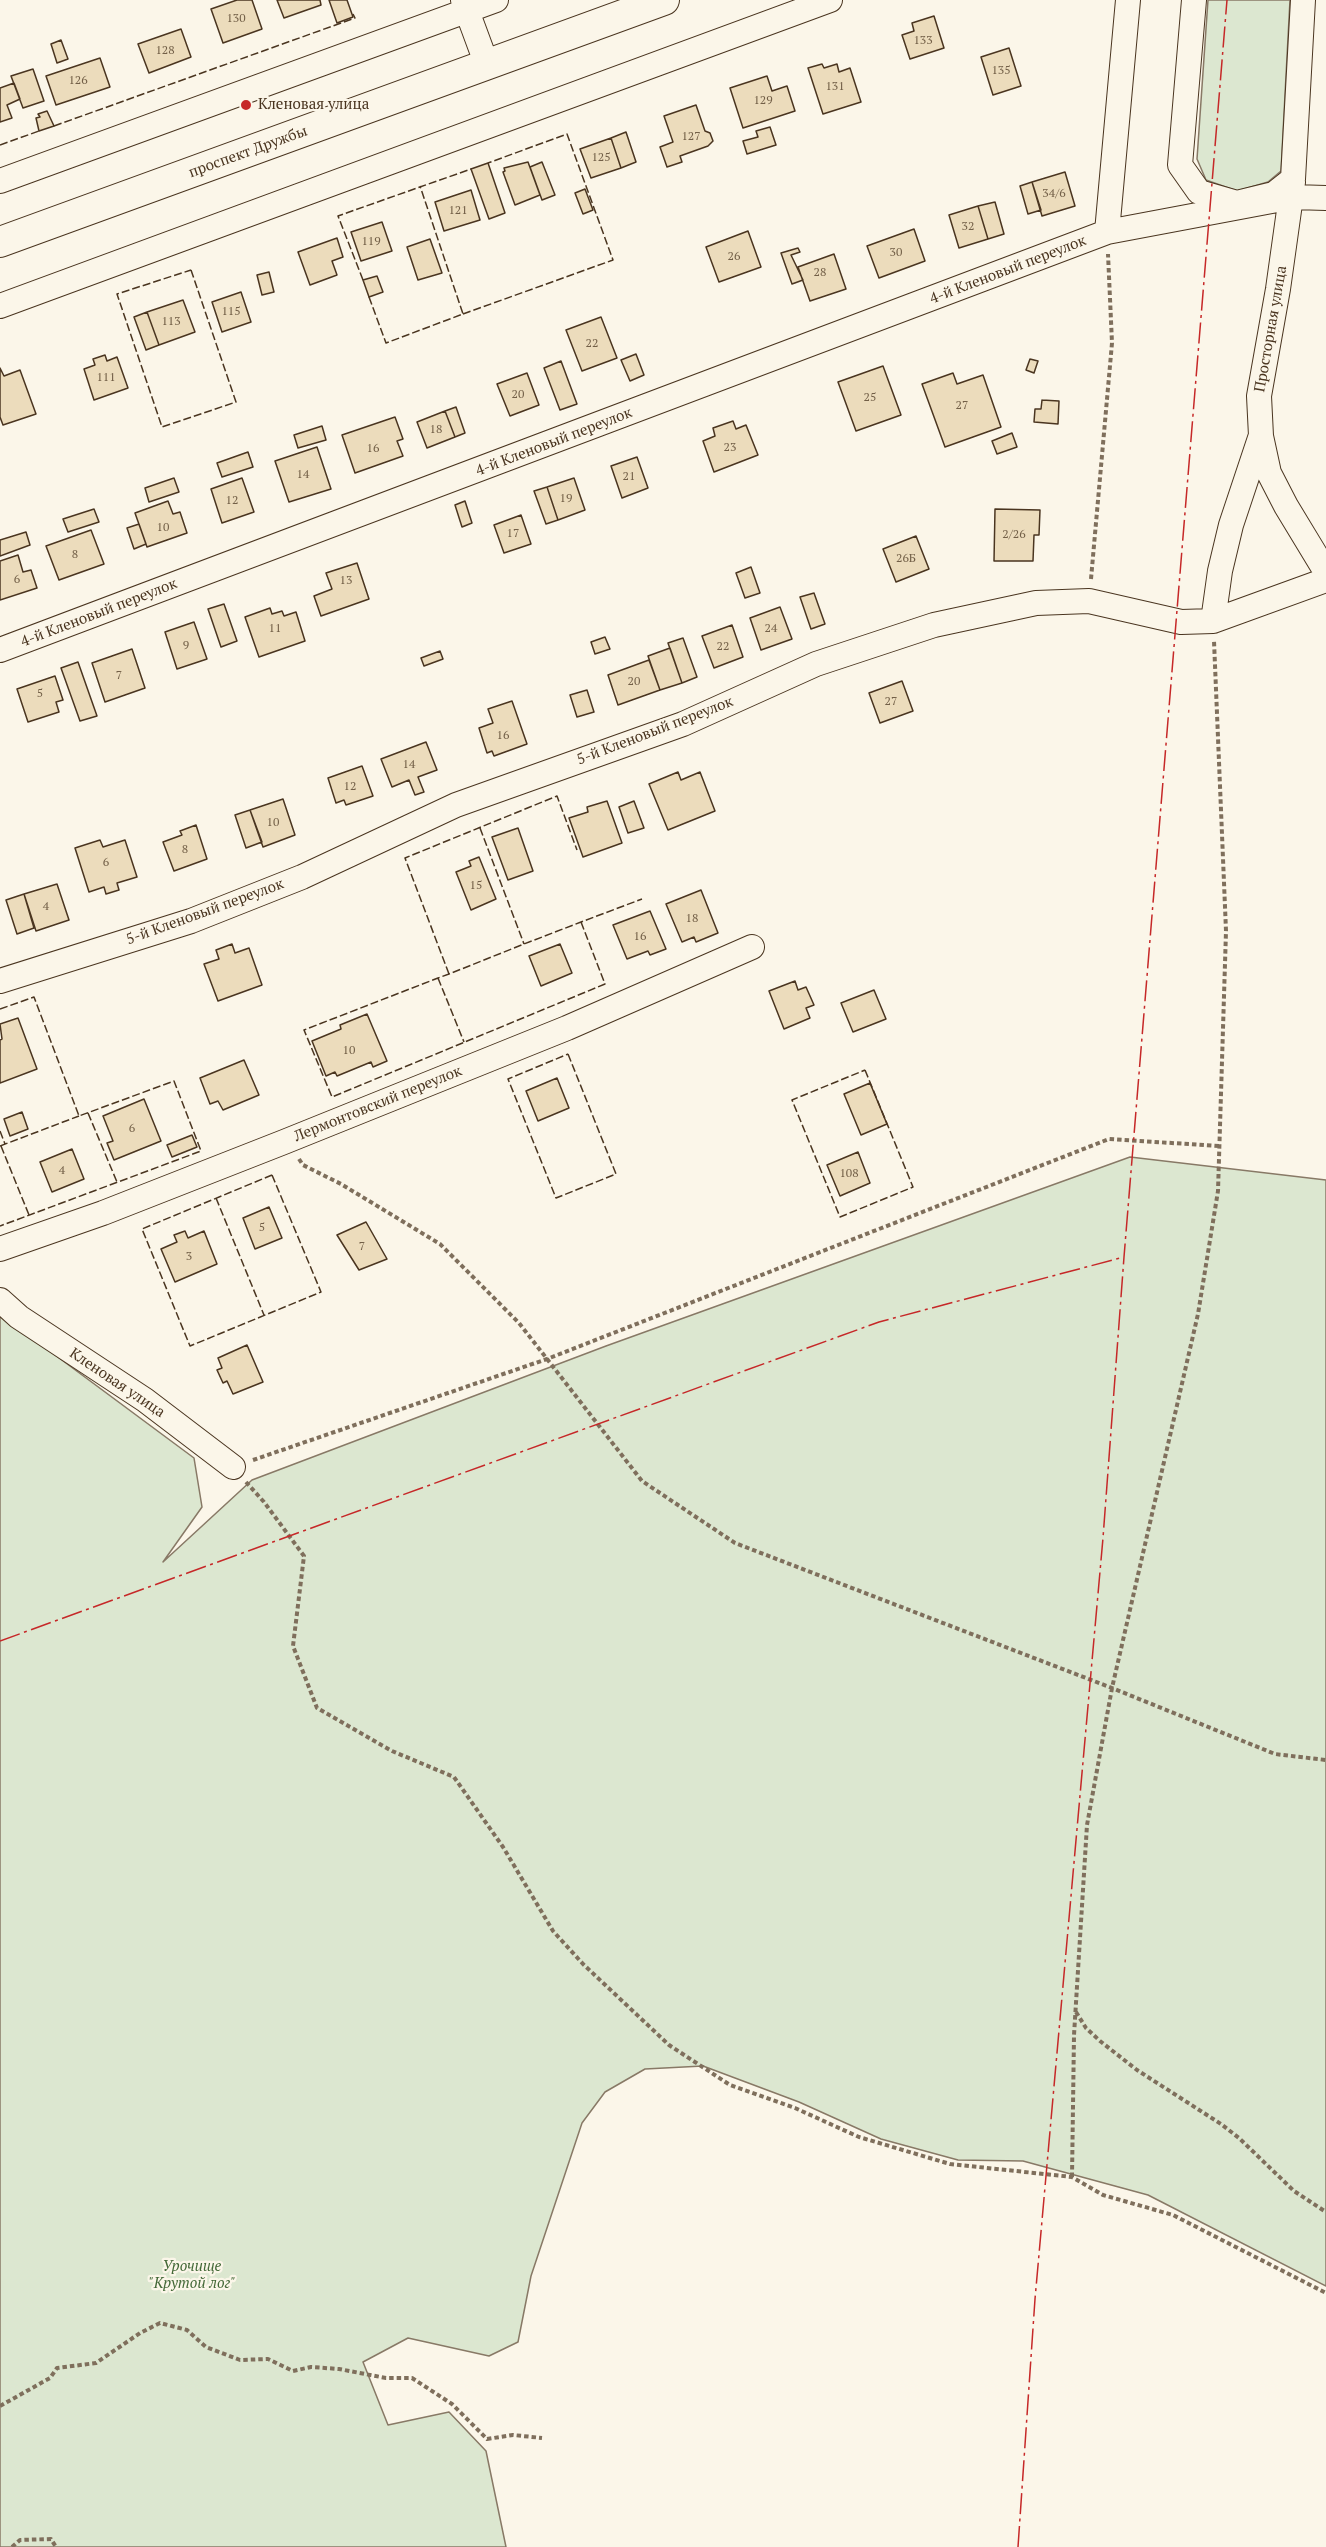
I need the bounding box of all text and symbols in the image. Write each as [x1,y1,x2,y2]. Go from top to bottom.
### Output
house number: 130 [226,12,246,26]
house number: 133 [913,34,933,48]
house number: 128 [155,44,175,58]
house number: 135 [991,64,1011,78]
house number: 126 [68,74,88,88]
house number: 131 [825,80,845,94]
house number: 129 [753,94,773,108]
place label: Кленовая улица [258,96,369,114]
marker: Кленовая улица [239,98,253,112]
street label: проспект Дружбы [186,122,310,182]
house number: 127 [681,130,701,144]
house number: 125 [591,151,611,165]
house number: 34/6 [1042,187,1066,201]
house number: 121 [448,204,468,218]
house number: 32 [962,220,974,234]
street label: 4-й Кленовый переулок [927,232,1089,308]
house number: 119 [361,235,381,249]
house number: 30 [890,246,902,260]
house number: 26 [728,250,740,264]
street label: Просторная улица [1251,264,1291,394]
house number: 28 [814,266,826,280]
house number: 115 [221,305,241,319]
house number: 113 [161,315,181,329]
house number: 22 [586,337,598,351]
house number: 111 [96,371,116,385]
house number: 20 [512,388,524,402]
house number: 25 [864,391,876,405]
house number: 27 [956,399,968,413]
street label: 4-й Кленовый переулок [473,404,635,480]
house number: 18 [430,423,442,437]
house number: 23 [724,441,736,455]
house number: 16 [367,442,379,456]
house number: 14 [297,468,309,482]
house number: 21 [623,470,635,484]
house number: 19 [560,492,572,506]
house number: 12 [226,494,238,508]
house number: 10 [157,521,169,535]
house number: 17 [507,527,519,541]
house number: 2/26 [1002,528,1026,542]
house number: 8 [72,548,78,562]
house number: 26Б [896,552,916,566]
house number: 6 [14,573,20,587]
house number: 13 [340,574,352,588]
street label: 4-й Кленовый переулок [18,575,180,651]
house number: 11 [269,622,281,636]
house number: 24 [765,622,777,636]
house number: 9 [183,639,189,653]
house number: 22 [717,640,729,654]
house number: 7 [116,669,122,683]
house number: 20 [628,675,640,689]
house number: 5 [37,687,43,701]
street label: 5-й Кленовый переулок [574,693,736,769]
house number: 27 [885,695,897,709]
house number: 16 [497,729,509,743]
house number: 14 [403,758,415,772]
house number: 12 [344,780,356,794]
house number: 10 [267,816,279,830]
house number: 8 [182,843,188,857]
house number: 6 [103,856,109,870]
street label: 5-й Кленовый переулок [124,875,286,949]
house number: 15 [470,879,482,893]
house number: 4 [43,900,49,914]
house number: 18 [686,912,698,926]
house number: 16 [634,930,646,944]
house number: 10 [343,1044,355,1058]
street label: Лермонтовский переулок [291,1062,465,1146]
house number: 6 [129,1122,135,1136]
house number: 4 [59,1164,65,1178]
house number: 108 [839,1167,859,1181]
house number: 5 [259,1221,265,1235]
house number: 7 [359,1240,365,1254]
house number: 3 [186,1250,192,1264]
street label: Кленовая улица [66,1344,168,1422]
park label: Урочище "Крутой лог" [149,2258,235,2293]

